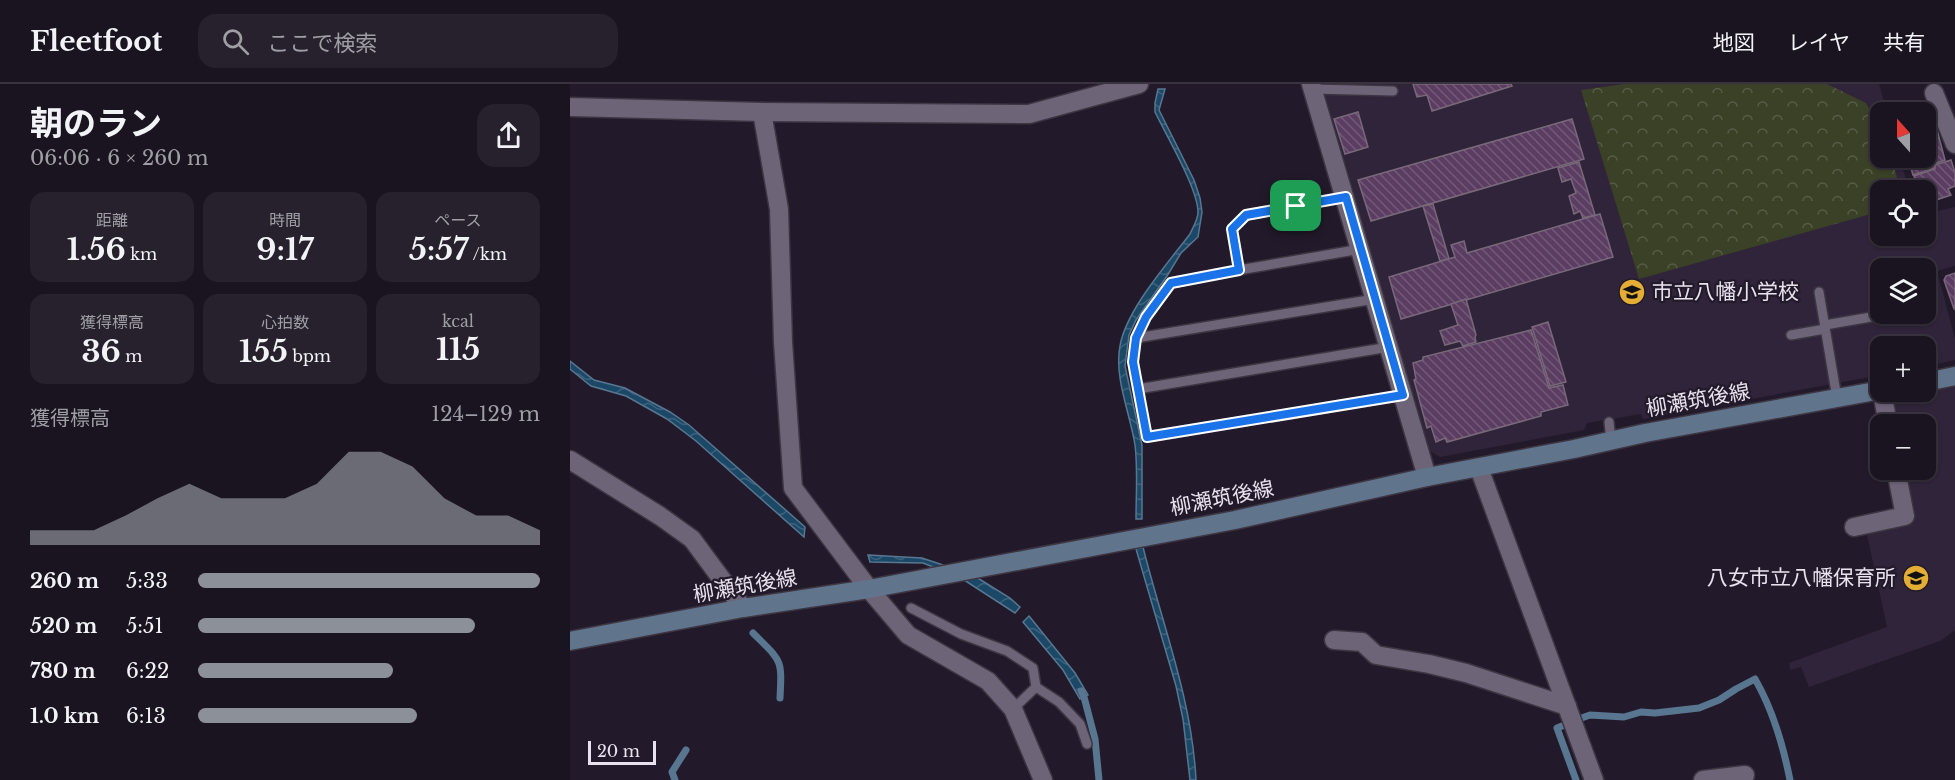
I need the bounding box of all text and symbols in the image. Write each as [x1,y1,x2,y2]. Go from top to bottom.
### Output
search box [198,14,618,68]
text: Fleetfoot [30,24,162,59]
icon: search [219,25,252,58]
text: ここで検索 [267,30,377,57]
text: 地図 [1713,30,1755,56]
text: レイヤ [1788,30,1850,56]
text: 共有 [1883,30,1925,56]
north arrow [1870,102,1936,168]
map controls [1870,102,1936,480]
text: 朝のラン [30,103,162,144]
button: share [477,104,540,167]
text: 06:06 · 6 × 260 m [30,146,209,170]
pin [1270,180,1321,231]
button: locate [1870,180,1936,246]
icon: arrive [1279,189,1312,222]
text: 距離 [96,210,128,230]
text: 時間 [269,210,301,230]
text: ペース [434,210,482,230]
text: 1.56 [67,231,126,268]
text: 9:17 [256,231,314,268]
text: 5:57 [409,231,469,268]
text: km [126,244,157,264]
text: /km [469,244,507,264]
button: layers [1870,258,1936,324]
school or university icon: 市立八幡小学校 [1617,277,1647,307]
place label: 市立八幡小学校 [1652,279,1799,305]
text: kcal [442,311,474,331]
text: 獲得標高 [80,312,144,332]
text: 心拍数 [261,312,309,332]
text: 115 [436,331,480,368]
text: 36 [81,333,121,370]
text: 155 [239,333,288,370]
button: + [1870,336,1936,402]
text: m [121,346,143,366]
text: bpm [288,346,331,366]
street label: 柳瀬筑後線 [1644,378,1752,422]
text: 124–129 m [431,402,540,426]
text: 獲得標高 [30,406,110,430]
button: − [1870,414,1936,480]
street label: 柳瀬筑後線 [1168,475,1276,521]
school or university icon: 八女市立八幡保育所 [1901,563,1931,593]
street label: 柳瀬筑後線 [691,564,799,608]
place label: 八女市立八幡保育所 [1707,565,1896,591]
text: 260 m [30,569,99,593]
text: 5:33 [126,569,168,593]
text: 520 m [30,614,97,638]
text: 5:51 [126,614,163,638]
text: 780 m [30,659,96,683]
text: 6:22 [126,659,169,683]
text: 1.0 km [30,704,99,728]
text: 6:13 [126,704,166,728]
scale bar [588,738,656,766]
text: 20 m [597,741,640,761]

